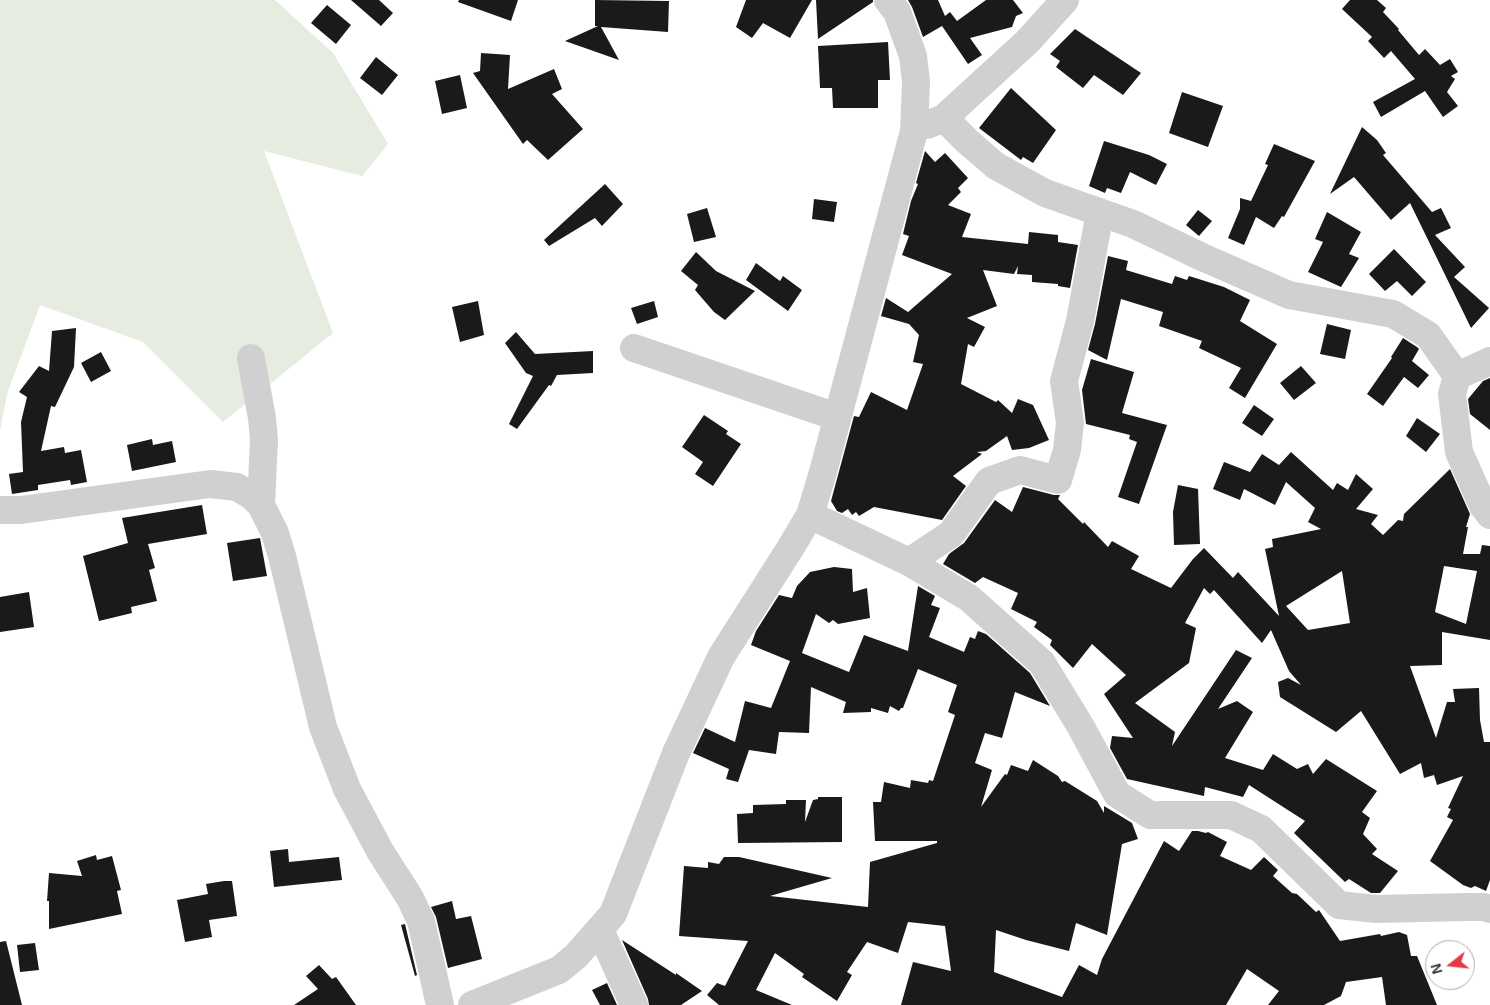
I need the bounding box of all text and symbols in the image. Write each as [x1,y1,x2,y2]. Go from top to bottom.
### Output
north arrow [1425,940,1475,990]
text: N [1427,962,1446,976]

